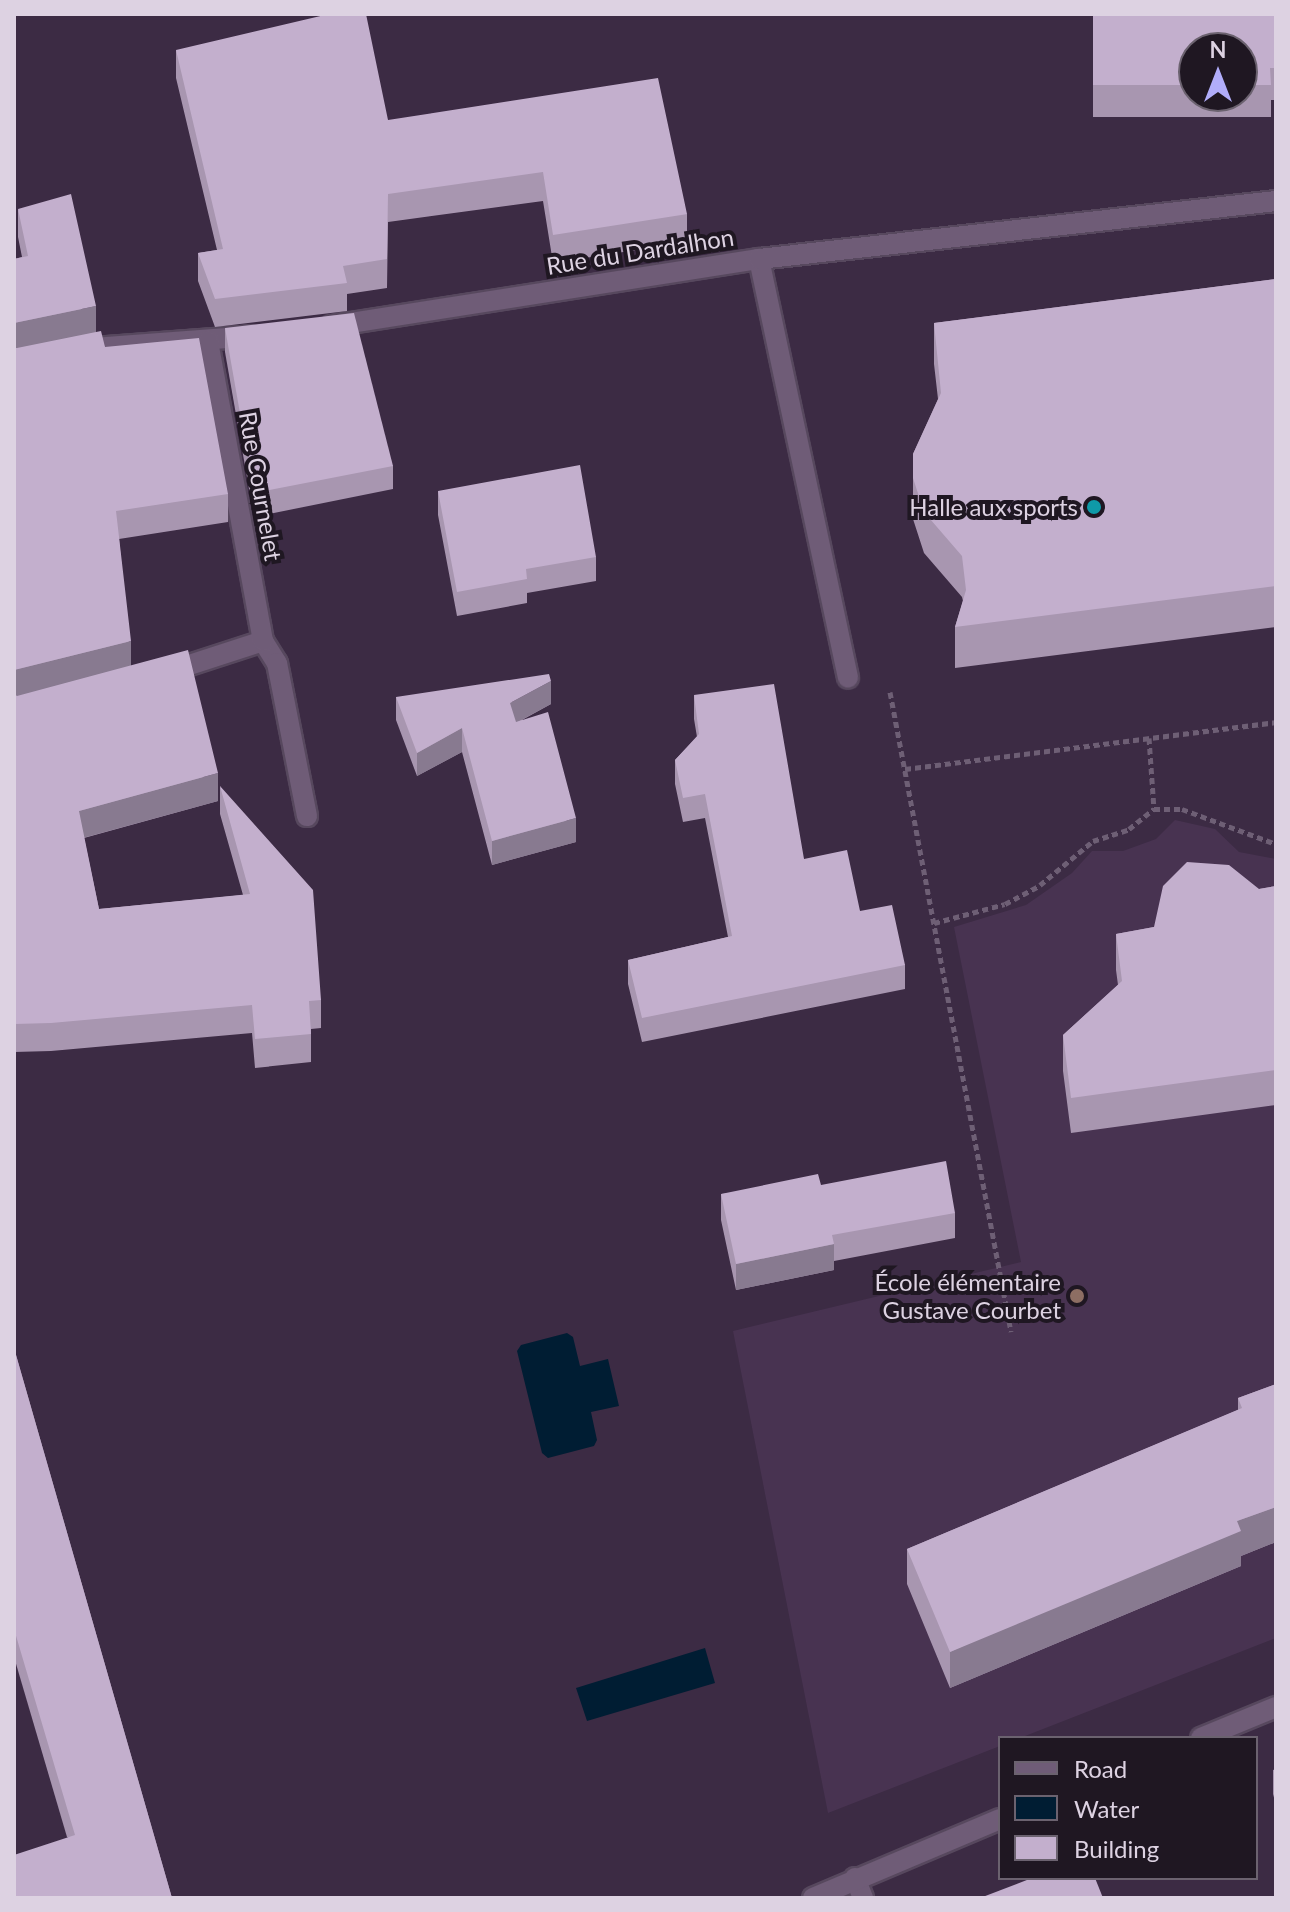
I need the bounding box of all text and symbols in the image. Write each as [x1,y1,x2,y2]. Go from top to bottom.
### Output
north arrow [1178,32,1258,112]
text: N [1210,36,1226,63]
street label: Rue du Dardalhon [544,222,736,280]
street label: Rue Cournelet [234,409,288,563]
place label: Halle aux sports [909,493,1078,521]
marker: Halle aux sports [1085,498,1103,516]
place label: École élémentaire Gustave Courbet [875,1268,1061,1324]
marker: École élémentaire Gustave Courbet [1068,1287,1086,1305]
legend [998,1736,1258,1880]
text: Road [1074,1754,1127,1783]
text: Water [1074,1794,1139,1823]
text: Building [1074,1834,1159,1863]

